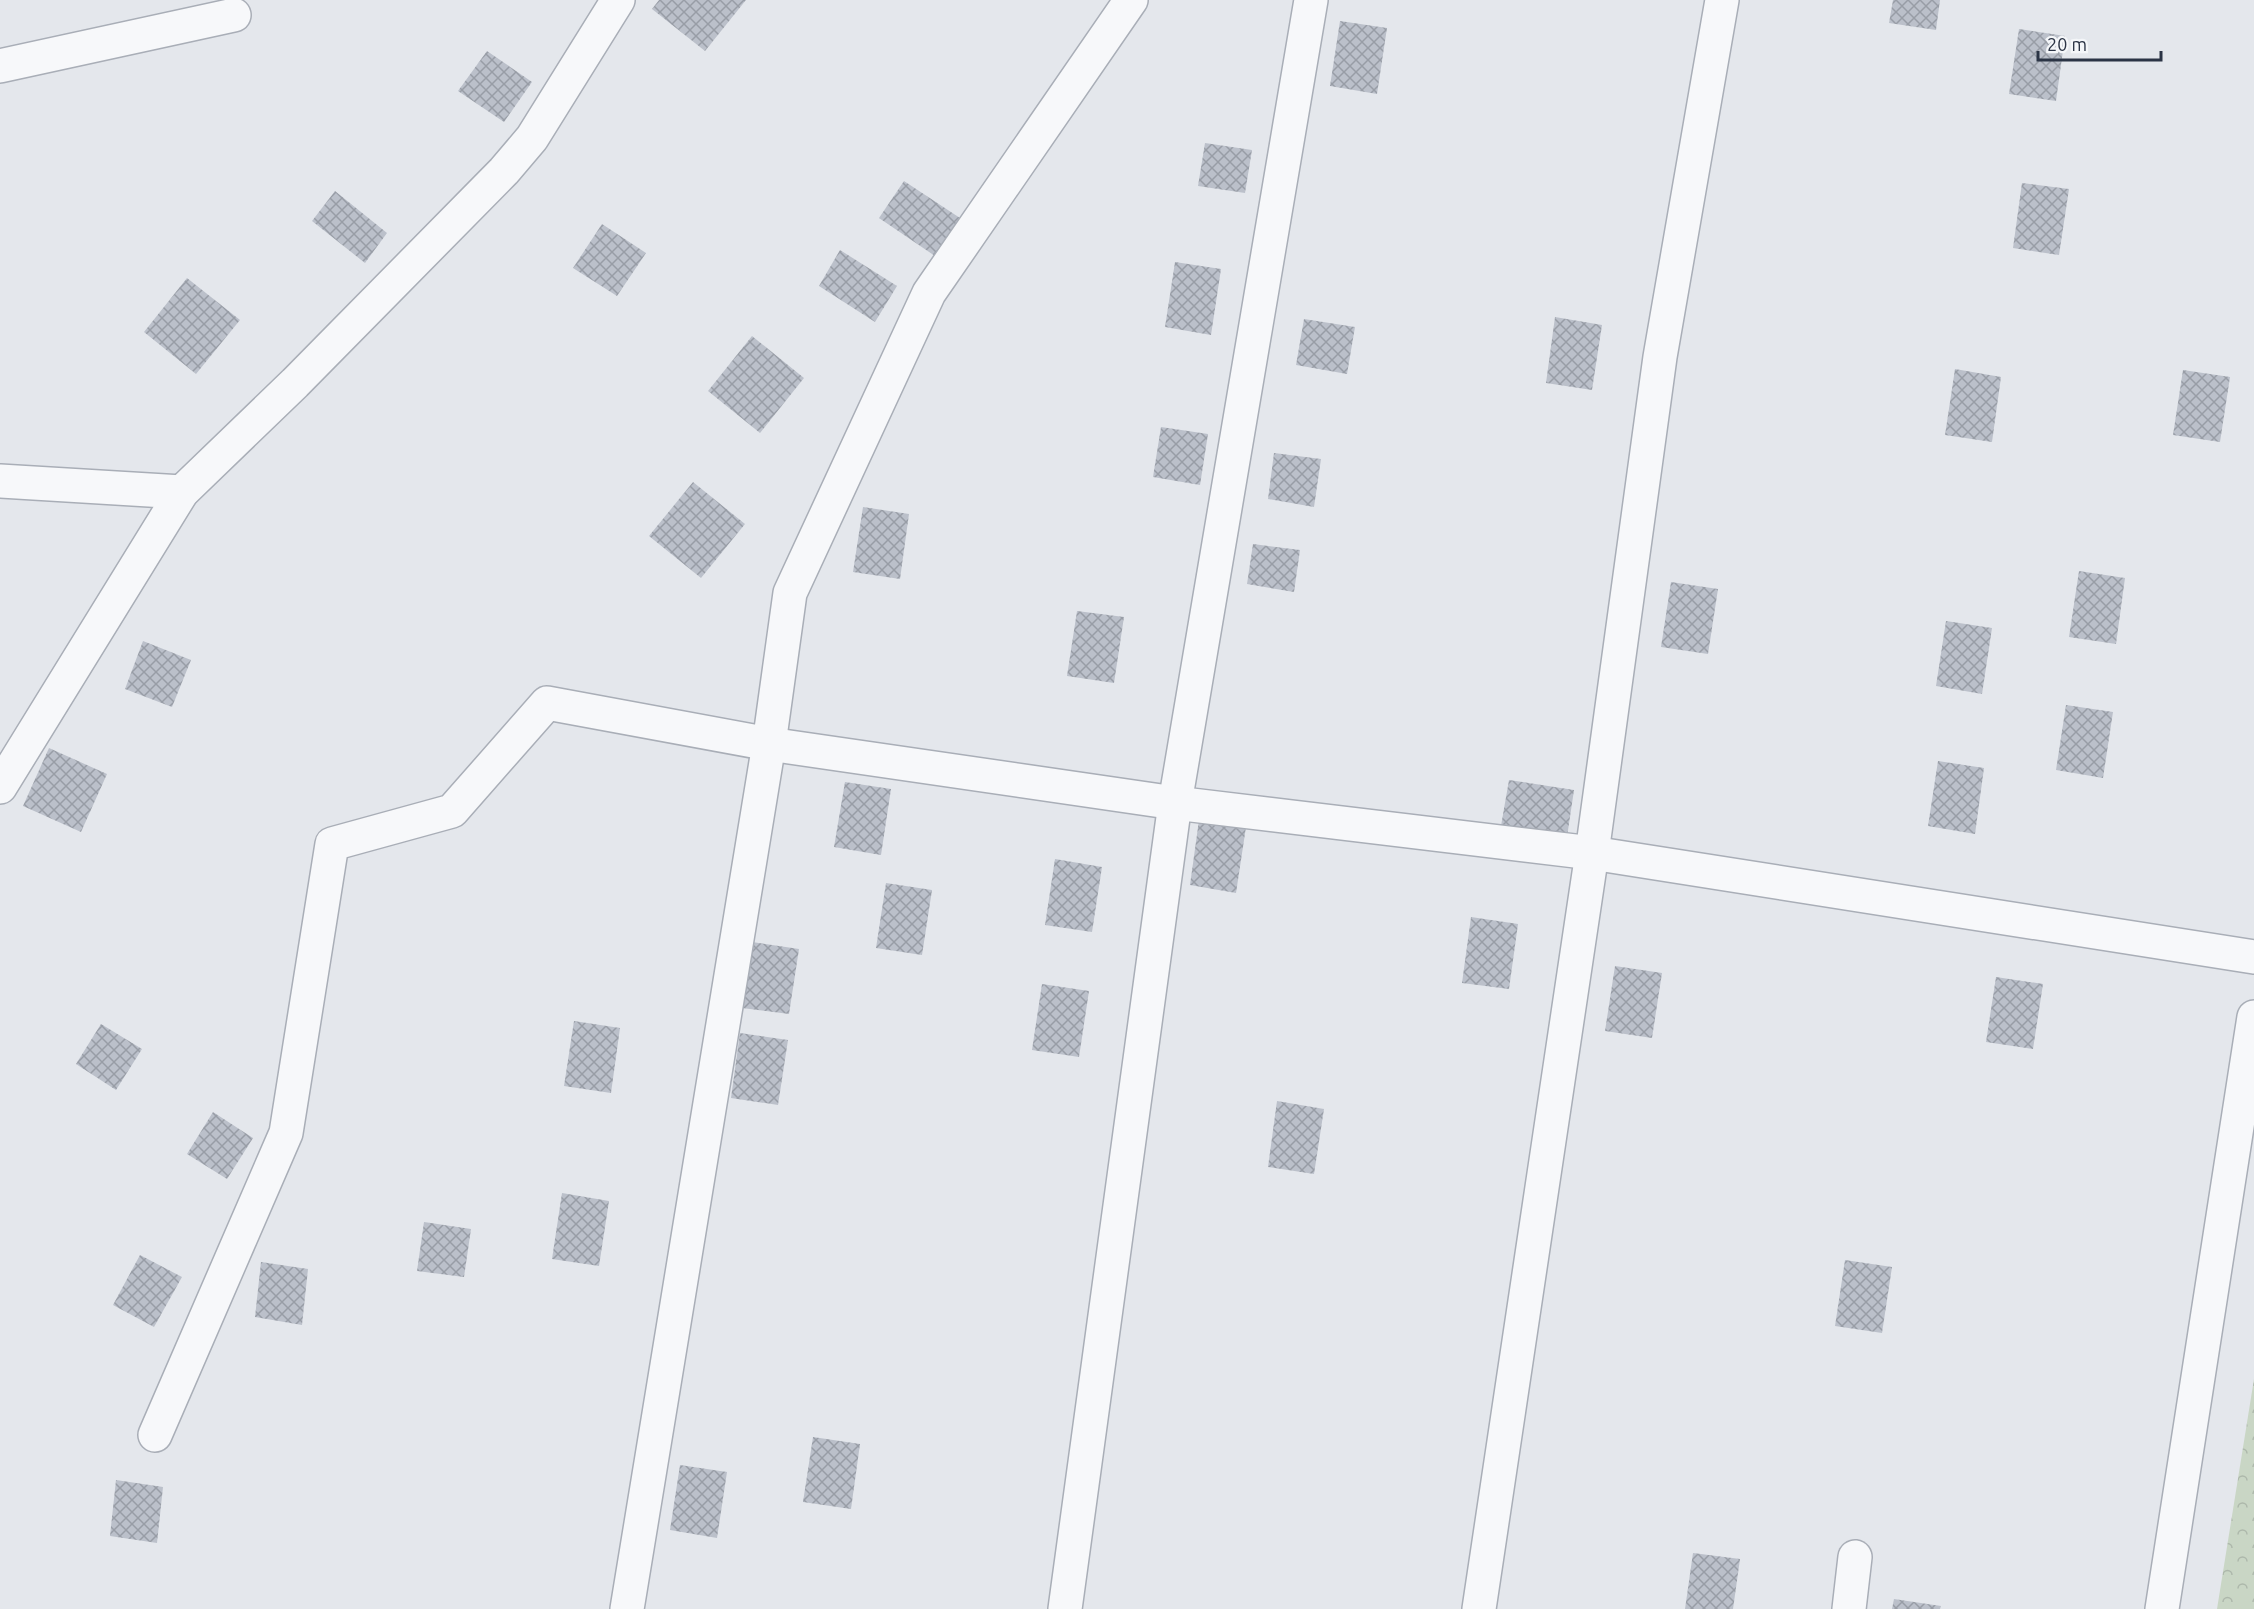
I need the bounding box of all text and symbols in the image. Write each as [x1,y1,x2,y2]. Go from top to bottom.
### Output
scale bar [2038,24,2161,62]
text: 20 m [2047,34,2087,54]

